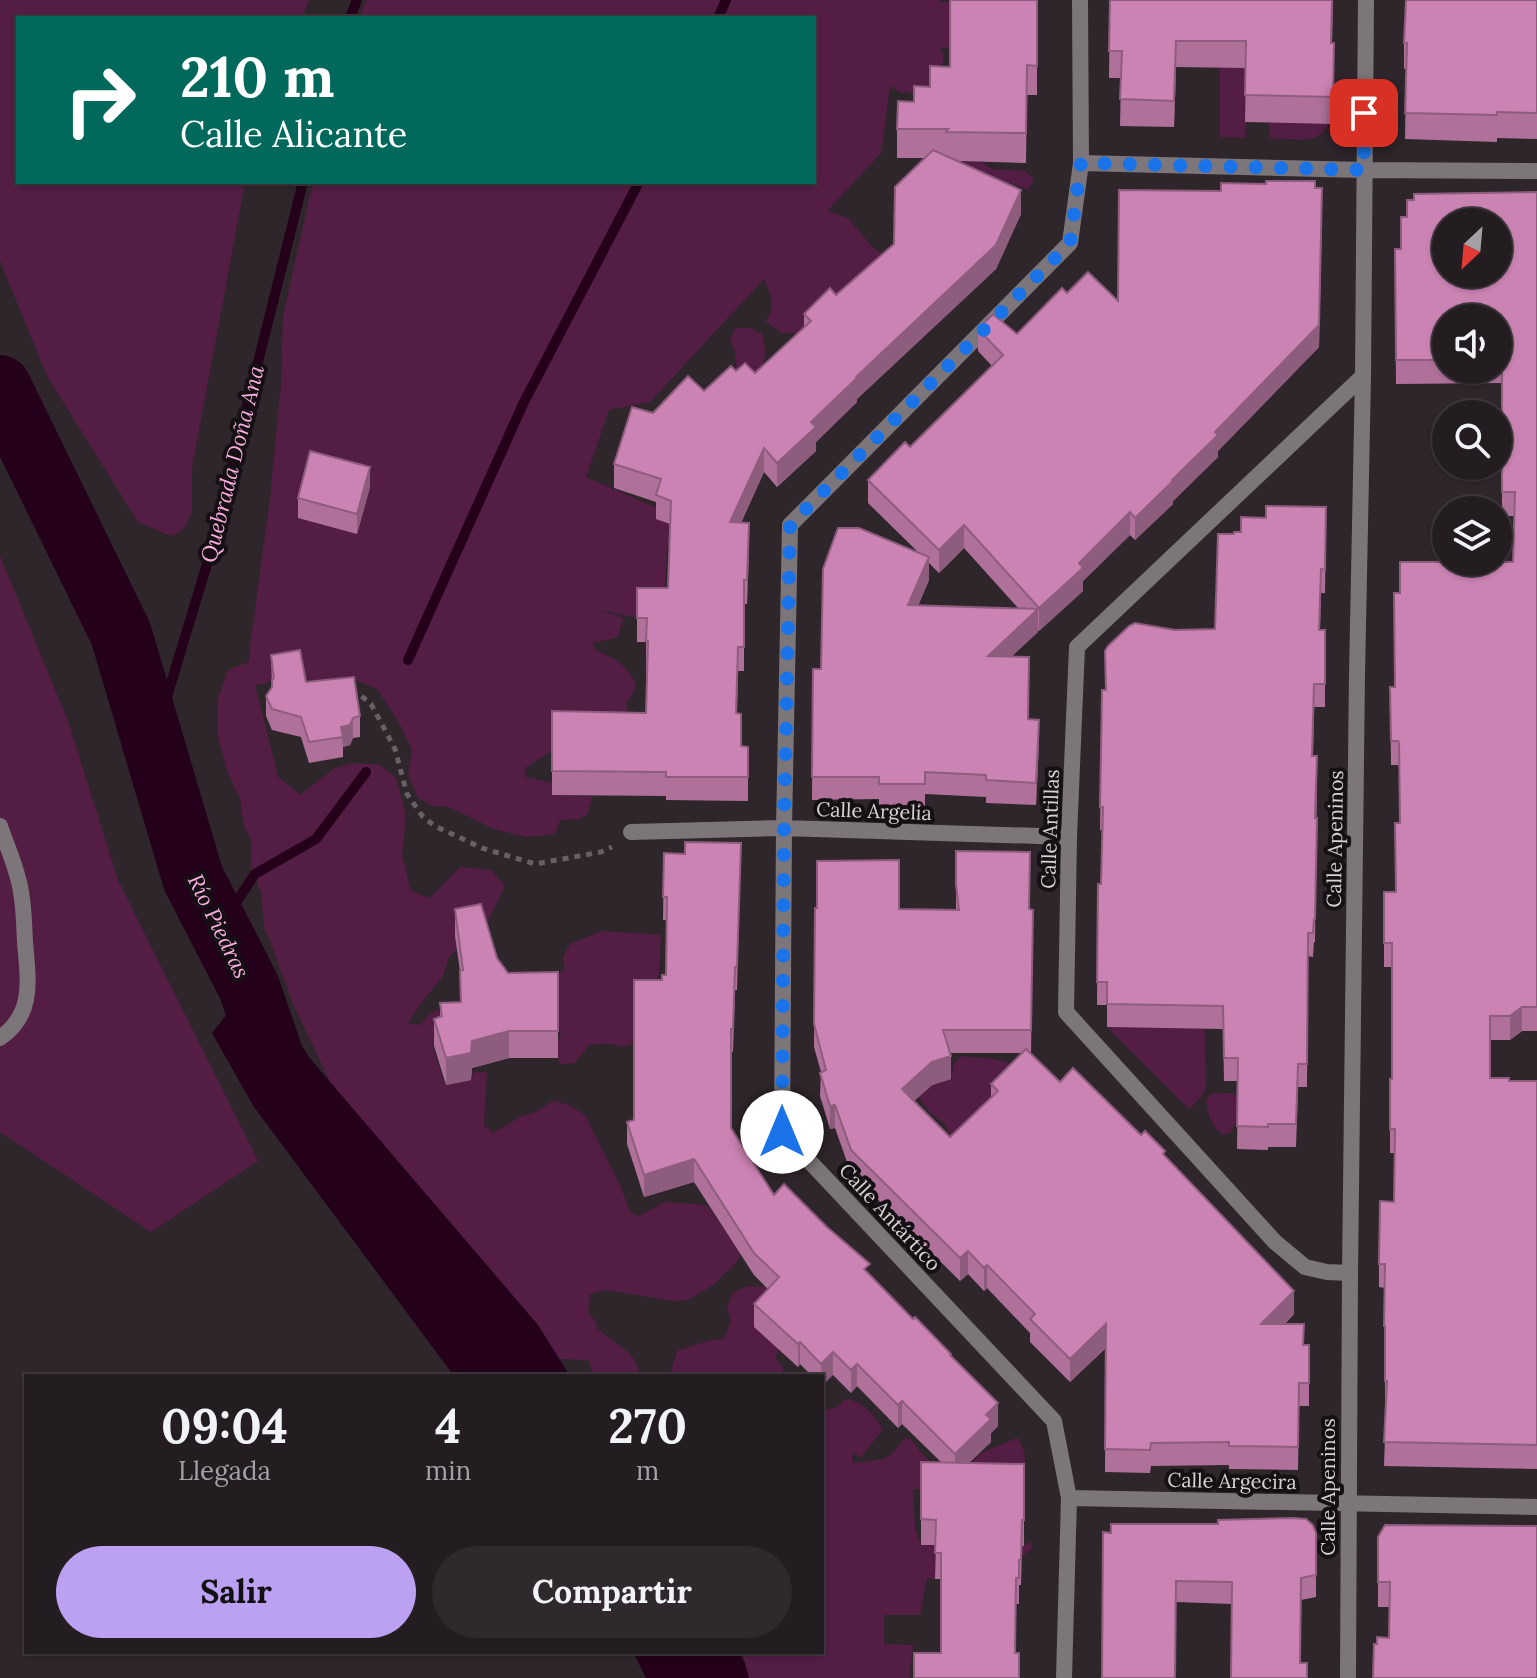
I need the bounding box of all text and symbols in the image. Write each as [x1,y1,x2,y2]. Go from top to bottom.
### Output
text: 210 m [180,41,334,112]
icon: right [48,48,152,152]
pin [1330,79,1398,147]
icon: arrive [1342,91,1386,135]
text: Calle Alicante [180,111,407,157]
north arrow [1432,208,1512,288]
map controls [1432,208,1512,576]
button: sound [1432,304,1512,384]
water label: Quebrada Doña Ana [194,362,270,566]
button: search [1432,400,1512,480]
button: layers [1432,496,1512,576]
street label: Calle Antillas [1035,769,1064,889]
street label: Calle Apeninos [1321,770,1348,908]
street label: Calle Argelia [816,796,932,825]
water label: Río Piedras [182,869,256,983]
position arrow [740,1090,824,1174]
street label: Calle Antártico [834,1158,947,1276]
text: 09:04 [161,1395,288,1456]
text: 4 [435,1395,461,1456]
text: 270 [608,1395,687,1456]
street label: Calle Apeninos [1315,1418,1340,1556]
text: Llegada [178,1454,271,1487]
text: min [425,1454,471,1487]
text: m [636,1454,659,1487]
street label: Calle Argecira [1167,1467,1297,1494]
button: Salir [56,1546,416,1638]
button: Compartir [432,1546,792,1638]

